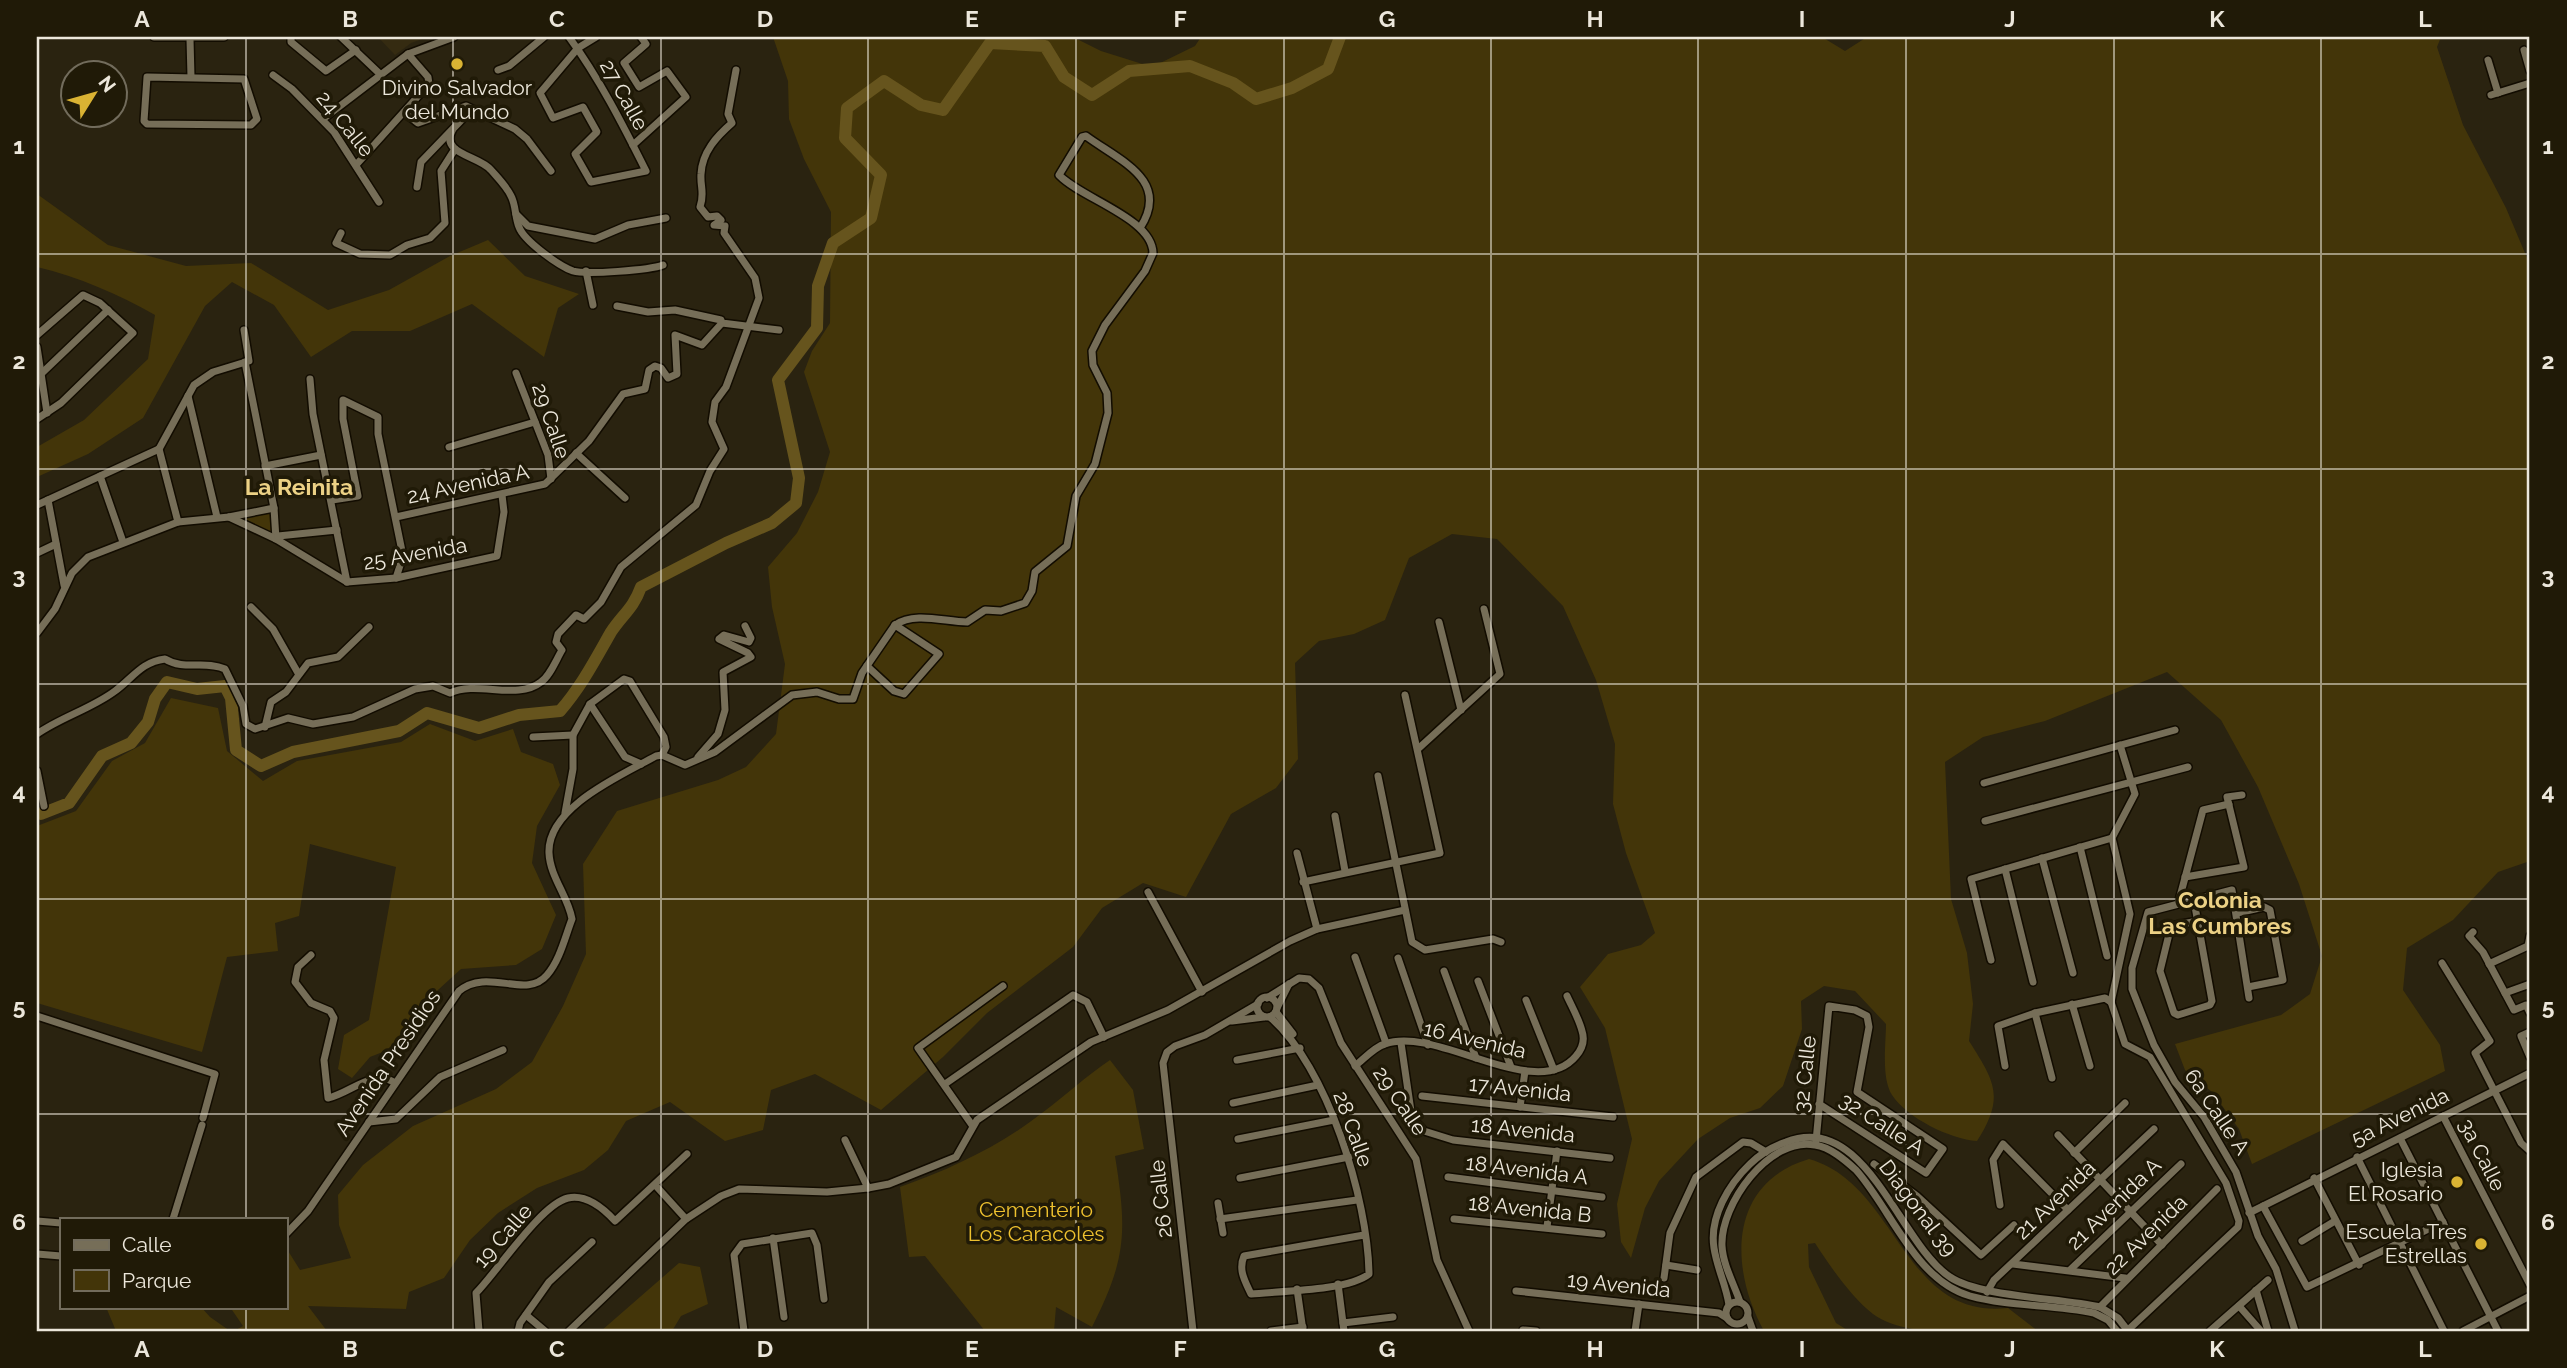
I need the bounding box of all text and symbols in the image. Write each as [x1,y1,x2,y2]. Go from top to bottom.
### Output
text: A [134,5,150,32]
text: B [342,5,358,32]
text: C [549,5,565,32]
text: D [757,5,773,32]
text: E [965,5,979,32]
text: F [1173,5,1187,32]
text: G [1379,5,1395,32]
text: H [1586,5,1604,32]
text: I [1799,5,1805,32]
text: J [2004,5,2016,32]
text: K [2209,5,2225,32]
text: L [2418,5,2432,32]
street label: 27 Calle [595,55,654,135]
marker: Divino Salvador del Mundo [449,56,465,72]
north arrow [60,60,130,130]
text: N [94,71,121,96]
place label: Divino Salvador del Mundo [382,75,533,124]
street label: 24 Calle [311,86,379,162]
text: 1 [13,132,25,159]
text: 1 [2542,132,2554,159]
text: 2 [13,347,25,374]
text: 2 [2542,347,2554,374]
street label: 29 Calle [527,380,576,462]
street label: 24 Avenida A [405,458,531,509]
district label: La Reinita [245,473,353,500]
street label: 25 Avenida [361,532,469,575]
text: 3 [13,562,25,589]
text: 3 [2542,562,2554,589]
text: 4 [12,778,26,805]
text: 4 [2541,778,2555,805]
district label: Colonia Las Cumbres [2148,886,2292,939]
street label: Avenida Presidios [329,985,446,1140]
text: 5 [13,993,26,1020]
text: 5 [2542,993,2555,1020]
street label: 16 Avenida [1421,1016,1529,1063]
street label: 32 Calle [1788,1034,1821,1114]
street label: 29 Calle [1368,1061,1433,1140]
street label: 6a Calle A [2180,1064,2255,1159]
street label: 17 Avenida [1468,1071,1572,1106]
street label: 5a Avenida [2347,1082,2453,1151]
street label: 32 Calle A [1835,1087,1929,1160]
street label: 28 Calle [1328,1088,1379,1170]
street label: 18 Avenida [1470,1112,1576,1147]
street label: 3a Calle [2454,1115,2511,1195]
street label: 18 Avenida A [1464,1150,1590,1189]
street label: 21 Avenida A [2061,1152,2166,1255]
street label: Diagonal 39 [1874,1155,1963,1261]
street label: 21 Avenida [2009,1155,2100,1244]
place label: Iglesia El Rosario [2348,1157,2443,1206]
street label: 26 Calle [1144,1159,1177,1239]
marker: Iglesia El Rosario [2449,1174,2465,1190]
street label: 22 Avenida [2099,1189,2192,1280]
street label: 18 Avenida B [1467,1190,1593,1227]
park label: Cementerio Los Caracoles [968,1197,1104,1246]
street label: 19 Calle [468,1199,537,1273]
text: 6 [12,1208,26,1235]
text: 6 [2541,1208,2555,1235]
legend [60,1218,287,1308]
place label: Escuela Tres Estrellas [2345,1219,2467,1268]
text: Calle [122,1232,172,1257]
marker: Escuela Tres Estrellas [2473,1236,2489,1252]
street label: 19 Avenida [1566,1267,1672,1302]
text: Parque [122,1268,191,1293]
text: A [134,1335,150,1362]
text: B [342,1335,358,1362]
text: C [549,1335,565,1362]
text: D [757,1335,773,1362]
text: E [965,1335,979,1362]
text: F [1173,1335,1187,1362]
text: G [1379,1335,1395,1362]
text: H [1586,1335,1604,1362]
text: I [1799,1335,1805,1362]
text: J [2004,1335,2016,1362]
text: K [2209,1335,2225,1362]
text: L [2418,1335,2432,1362]

